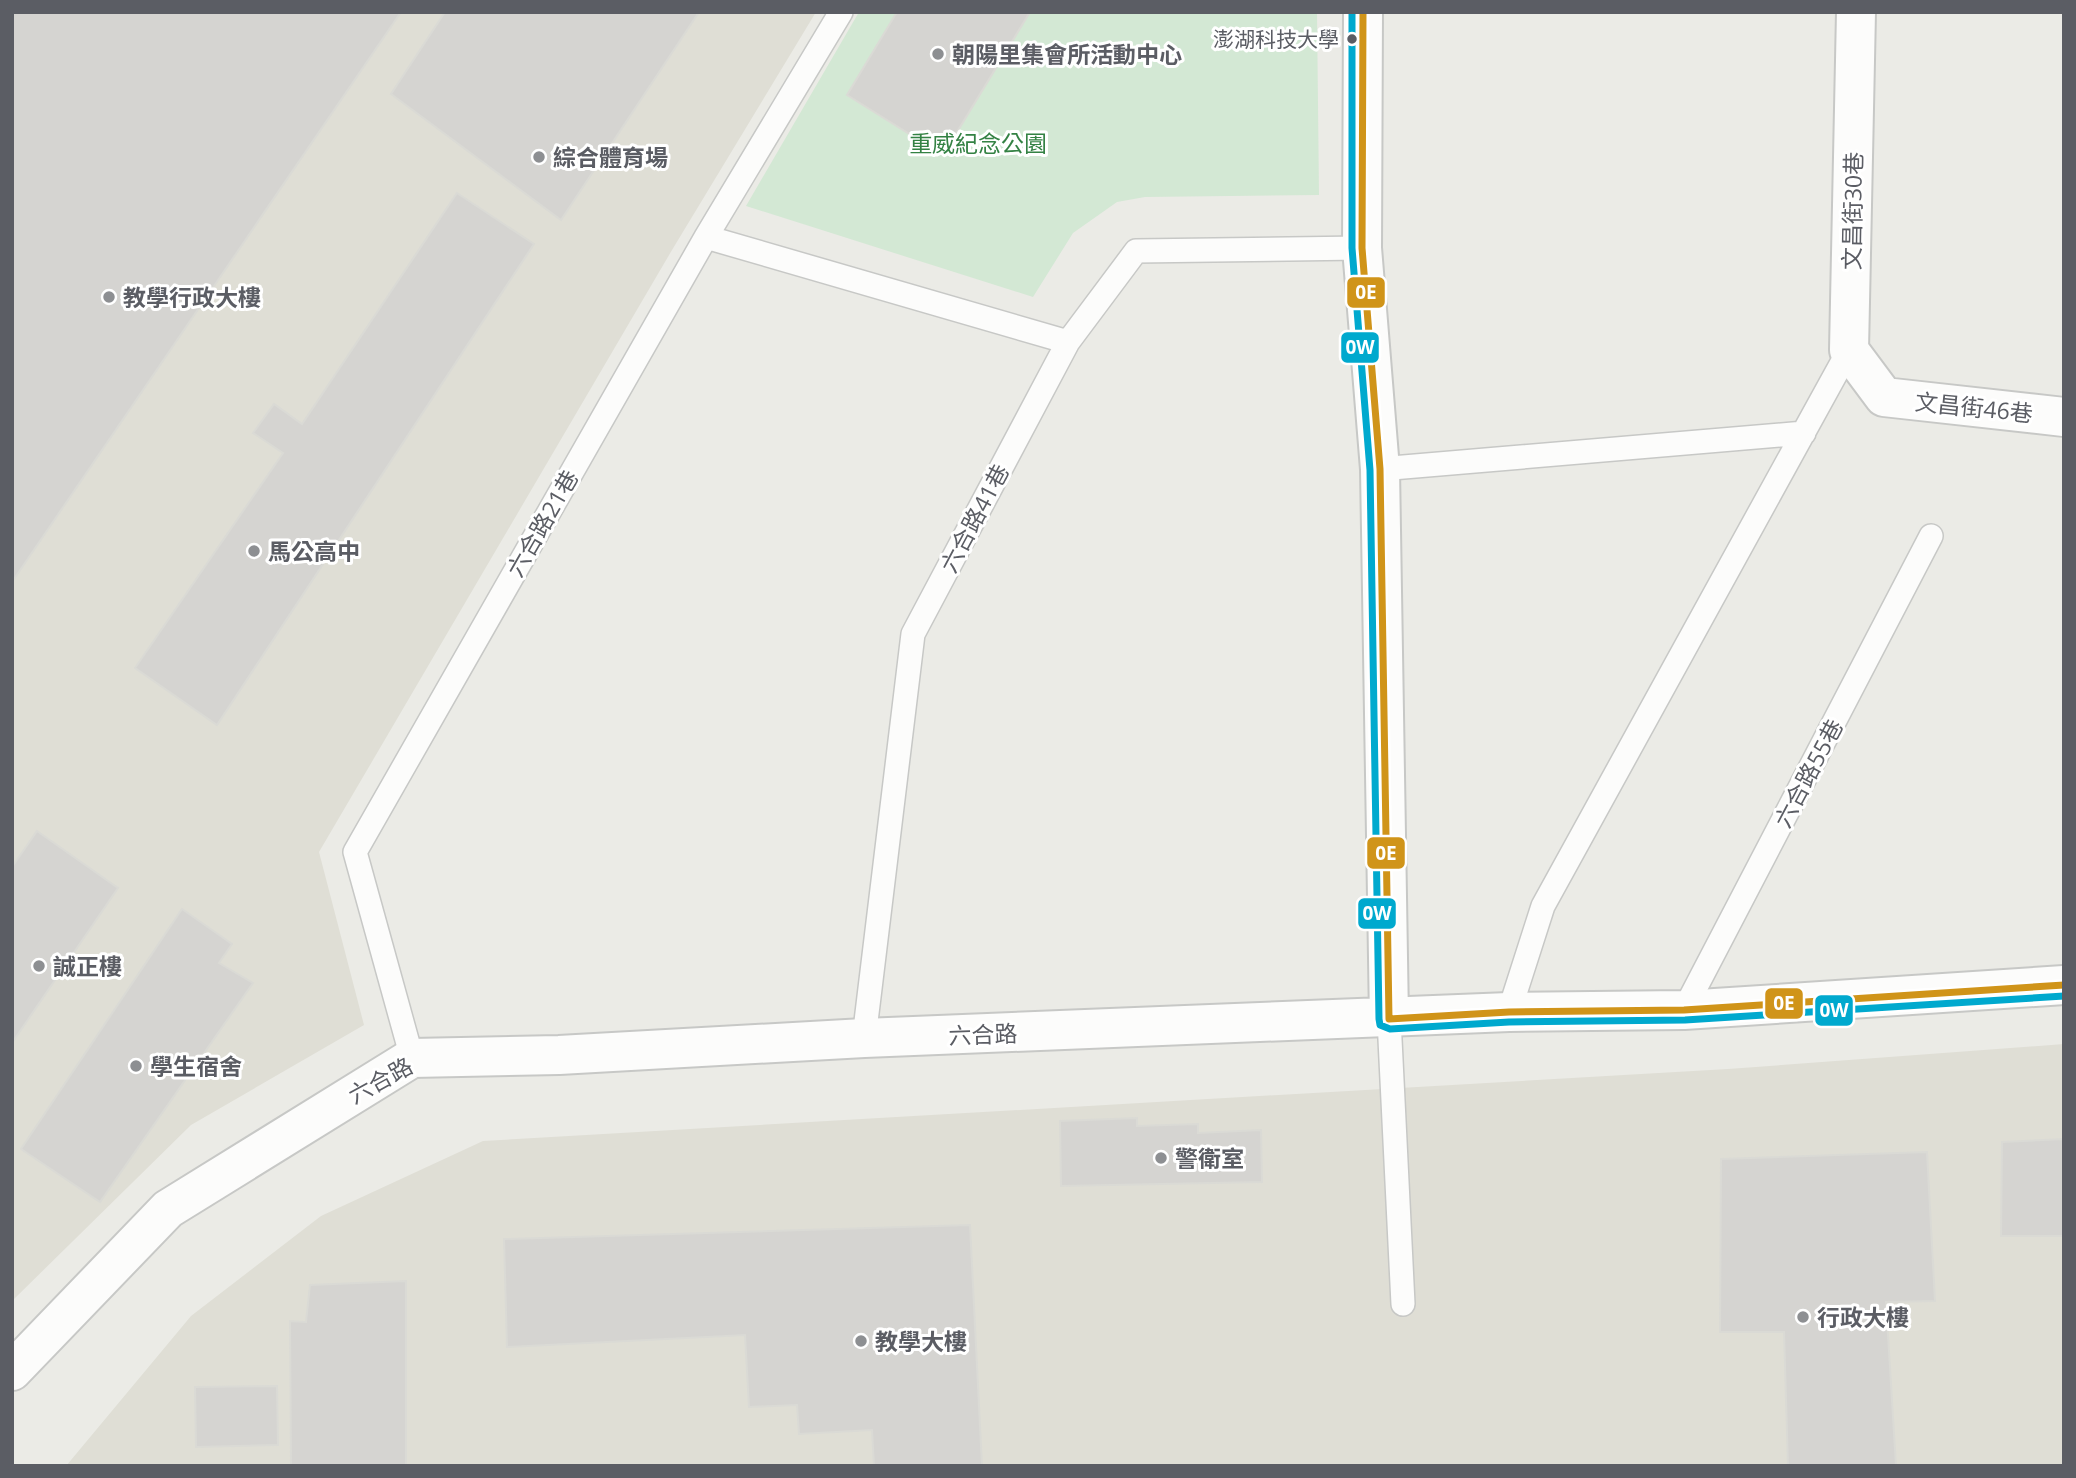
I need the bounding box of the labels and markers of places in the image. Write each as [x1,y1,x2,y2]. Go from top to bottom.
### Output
place label: 澎湖科技大學 [1213,25,1339,53]
marker: 澎湖科技大學 [1345,32,1359,46]
place label: 朝陽里集會所活動中心 [952,38,1182,70]
marker: 朝陽里集會所活動中心 [930,46,946,62]
place label: 綜合體育場 [553,141,668,173]
marker: 綜合體育場 [531,149,547,165]
place label: 教學行政大樓 [123,281,261,313]
marker: 教學行政大樓 [101,289,117,305]
place label: 馬公高中 [268,535,360,567]
marker: 馬公高中 [246,543,262,559]
place label: 誠正樓 [53,950,122,982]
marker: 誠正樓 [31,958,47,974]
place label: 學生宿舍 [150,1050,242,1082]
marker: 學生宿舍 [128,1058,144,1074]
place label: 警衛室 [1175,1142,1244,1174]
marker: 警衛室 [1153,1150,1169,1166]
place label: 行政大樓 [1817,1301,1909,1333]
marker: 行政大樓 [1795,1309,1811,1325]
place label: 教學大樓 [875,1325,967,1357]
marker: 教學大樓 [853,1333,869,1349]

